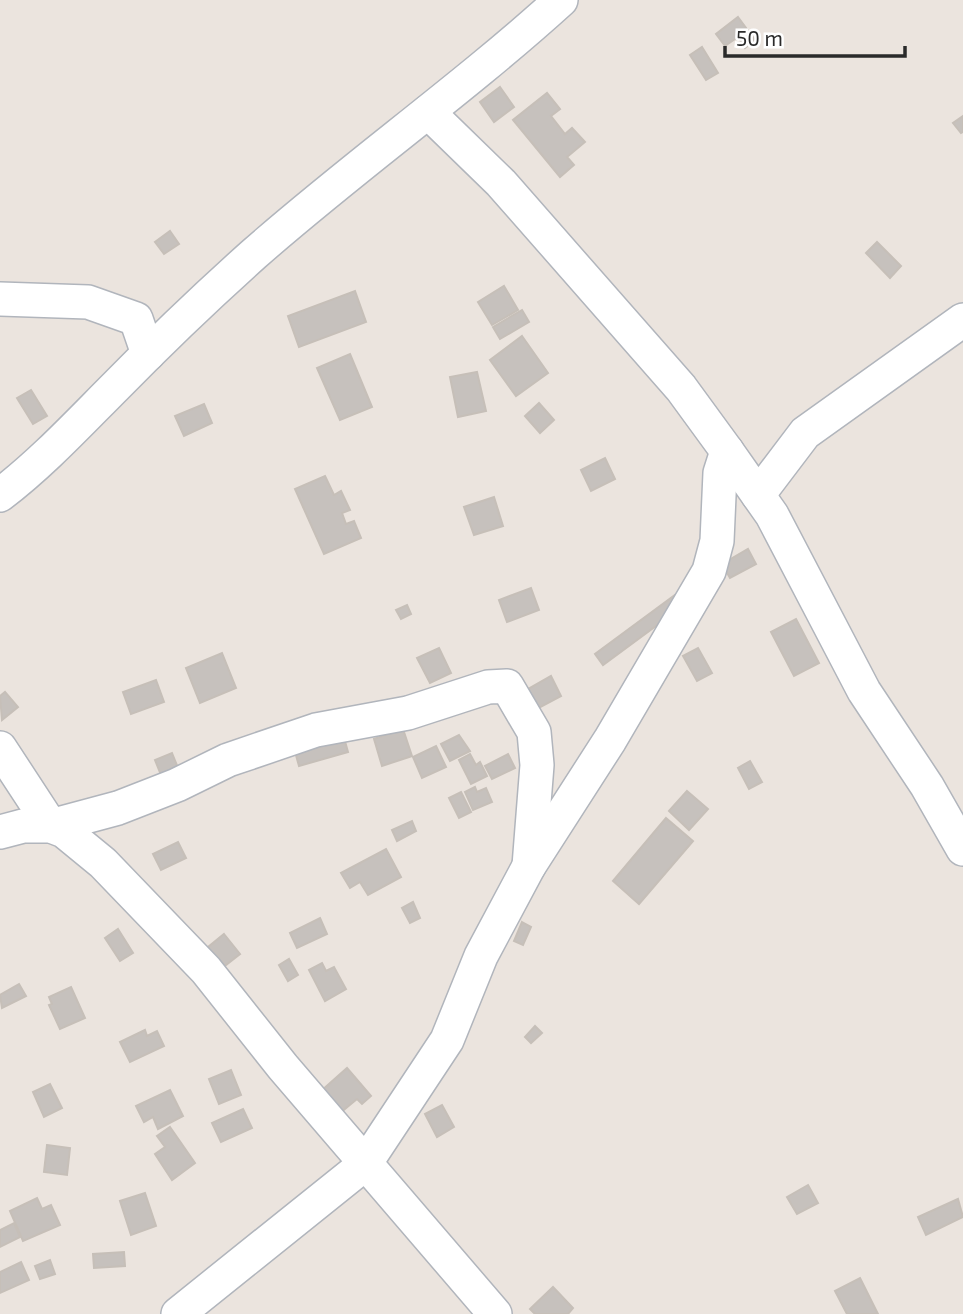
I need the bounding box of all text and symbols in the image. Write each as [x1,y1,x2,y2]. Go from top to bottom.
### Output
scale bar [725,14,905,58]
text: 50 m [736,25,783,50]

